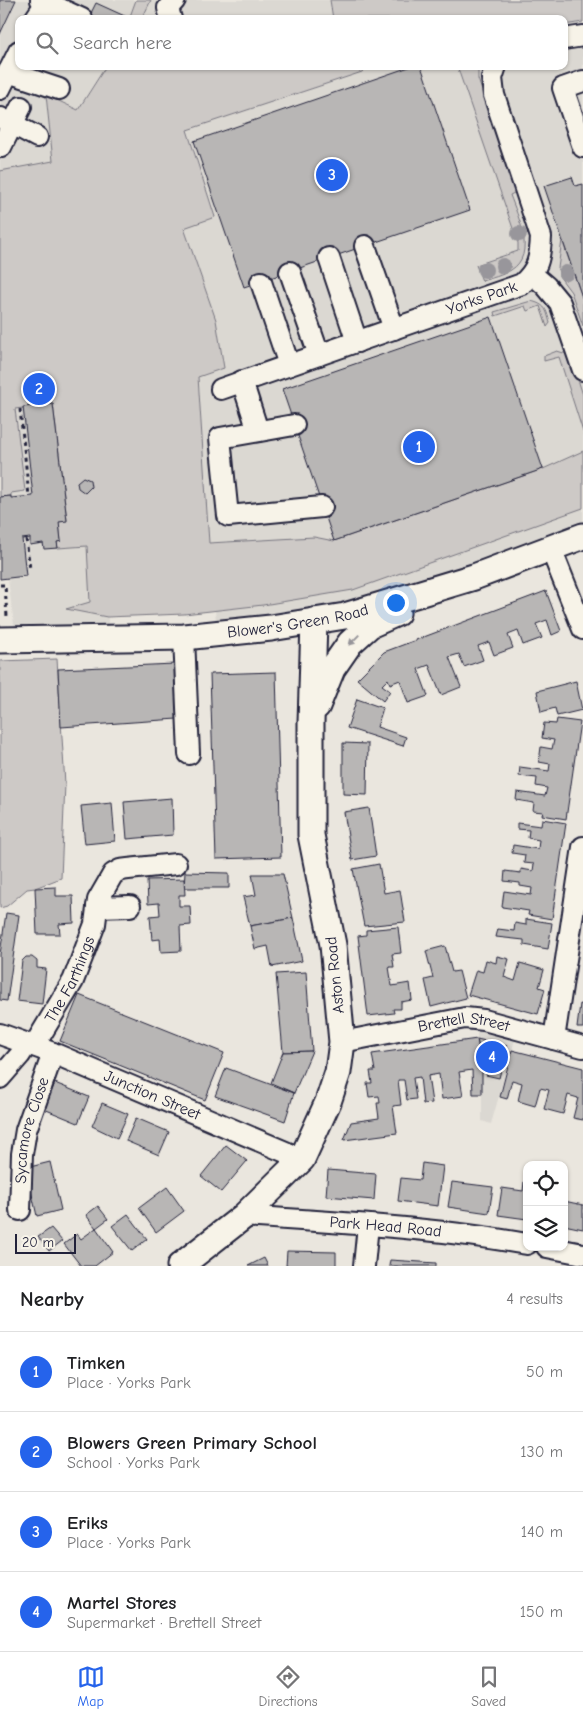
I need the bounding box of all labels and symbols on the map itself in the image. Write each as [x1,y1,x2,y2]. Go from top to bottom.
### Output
pin: 3 [316,156,348,194]
street label: Yorks Park [444,277,520,319]
pin: 2 [23,370,55,408]
pin: 1 [403,428,435,466]
your location [383,590,409,616]
street label: Blower's Green Road [226,600,371,641]
one-way arrow [348,634,360,646]
street label: The Farthings [41,933,99,1026]
street label: Aston Road [322,936,348,1014]
street label: Brettell Street [416,1009,512,1036]
pin: 4 [476,1038,508,1076]
street label: Junction Street [101,1067,203,1124]
street label: Sycamore Close [12,1075,53,1184]
street label: Park Head Road [329,1213,442,1241]
scale bar [15,1231,76,1254]

